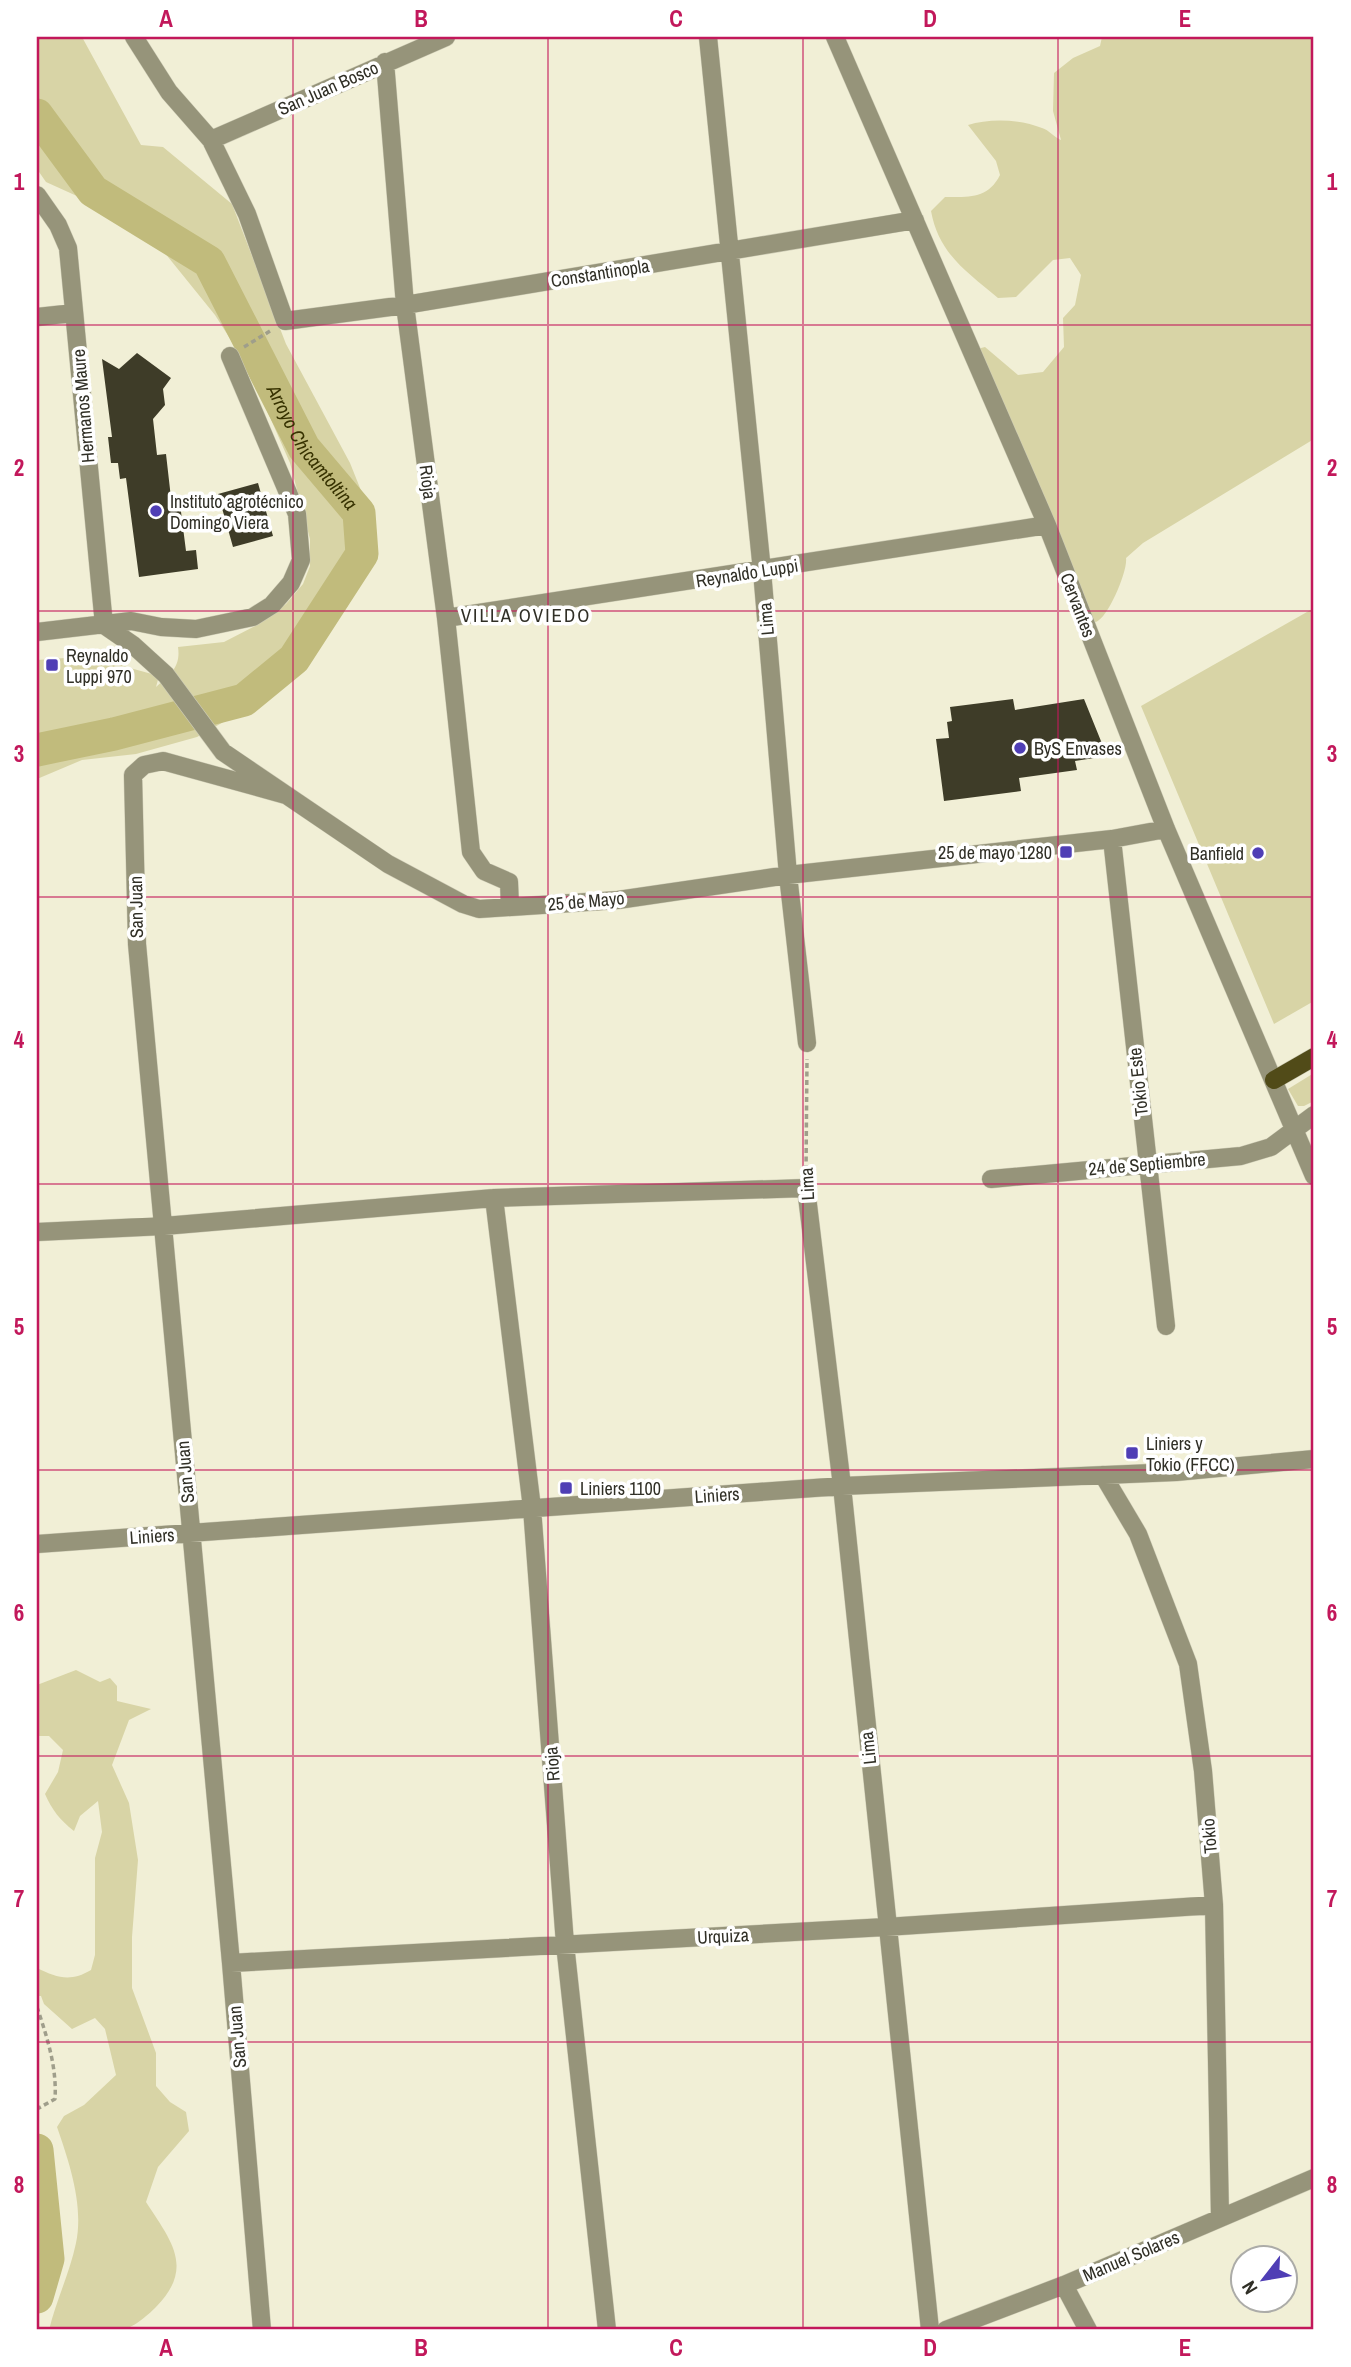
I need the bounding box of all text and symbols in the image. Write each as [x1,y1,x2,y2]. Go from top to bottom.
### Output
text: A [159,3,173,34]
text: B [414,3,428,34]
text: C [669,3,683,34]
text: D [923,3,937,34]
text: E [1179,3,1191,34]
street label: San Juan Bosco [274,55,382,121]
text: 1 [14,166,25,197]
text: 1 [1327,166,1338,197]
street label: Constantinopla [549,253,651,293]
street label: Hermanos Maure [66,348,100,464]
water label: Arroyo Chicamtoltina [260,379,364,515]
text: 2 [14,452,24,483]
text: 2 [1327,452,1337,483]
street label: Rioja [413,463,443,501]
place label: Instituto agrotécnico Domingo Viera [170,489,304,535]
marker: Instituto agrotécnico Domingo Viera [148,503,164,519]
street label: Reynaldo Luppi [694,553,800,593]
street label: Cervantes [1054,569,1102,641]
district label: VILLA OVIEDO [461,602,591,628]
street label: Lima [752,602,780,636]
place label: Reynaldo Luppi 970 [66,643,132,689]
marker: Reynaldo Luppi 970 [44,657,60,673]
place label: ByS Envases [1034,736,1122,761]
text: 3 [14,738,24,769]
text: 3 [1327,738,1337,769]
marker: ByS Envases [1012,740,1028,756]
place label: 25 de mayo 1280 [938,840,1052,865]
place label: Banfield [1190,841,1244,866]
marker: 25 de mayo 1280 [1058,844,1074,860]
marker: Banfield [1250,845,1266,861]
street label: San Juan [123,876,149,938]
street label: 25 de Mayo [546,885,626,917]
text: 4 [14,1024,25,1055]
text: 4 [1327,1024,1338,1055]
street label: Tokio Este [1122,1046,1154,1118]
street label: 24 de Septiembre [1087,1146,1207,1182]
street label: Lima [794,1167,820,1201]
text: 5 [14,1311,24,1342]
text: 5 [1327,1311,1337,1342]
place label: Liniers y Tokio (FFCC) [1146,1431,1235,1477]
street label: San Juan [170,1440,200,1504]
marker: Liniers y Tokio (FFCC) [1124,1445,1140,1461]
place label: Liniers 1100 [580,1476,661,1501]
marker: Liniers 1100 [558,1480,574,1496]
street label: Liniers [694,1481,740,1509]
street label: Liniers [129,1522,175,1550]
text: 6 [14,1597,24,1628]
text: 6 [1327,1597,1337,1628]
street label: Lima [854,1730,882,1766]
street label: Rioja [538,1746,566,1782]
street label: Tokio [1195,1817,1223,1855]
text: 7 [14,1883,24,1914]
text: 7 [1327,1883,1337,1914]
street label: Urquiza [697,1922,749,1950]
street label: San Juan [222,2005,252,2069]
text: 8 [14,2169,24,2200]
text: 8 [1327,2169,1337,2200]
street label: Manuel Solares [1079,2224,1183,2288]
north arrow [1228,2244,1298,2314]
text: N [1235,2276,1263,2299]
text: A [159,2332,173,2363]
text: B [414,2332,428,2363]
text: C [669,2332,683,2363]
text: D [923,2332,937,2363]
text: E [1179,2332,1191,2363]

